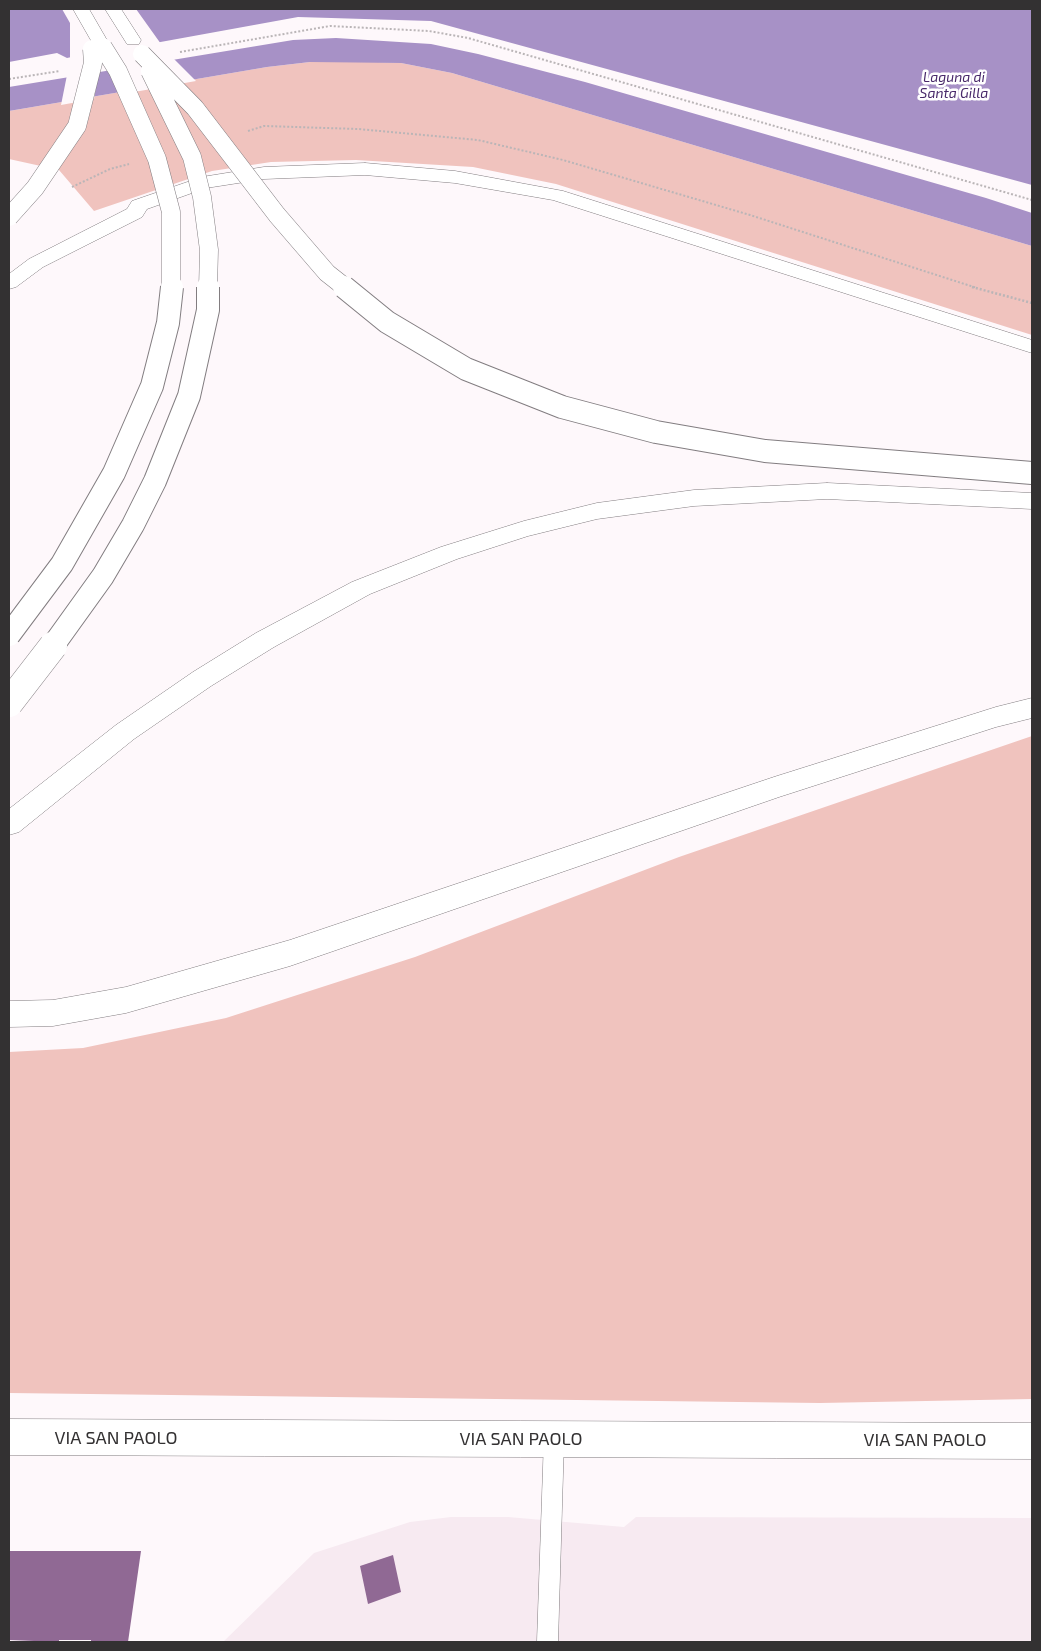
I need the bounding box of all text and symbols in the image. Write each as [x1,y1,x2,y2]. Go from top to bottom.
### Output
water label: Laguna di Santa Gilla [920,69,988,102]
street label: VIA SAN PAOLO [54,1427,178,1449]
street label: VIA SAN PAOLO [459,1428,583,1450]
street label: VIA SAN PAOLO [863,1429,987,1451]

